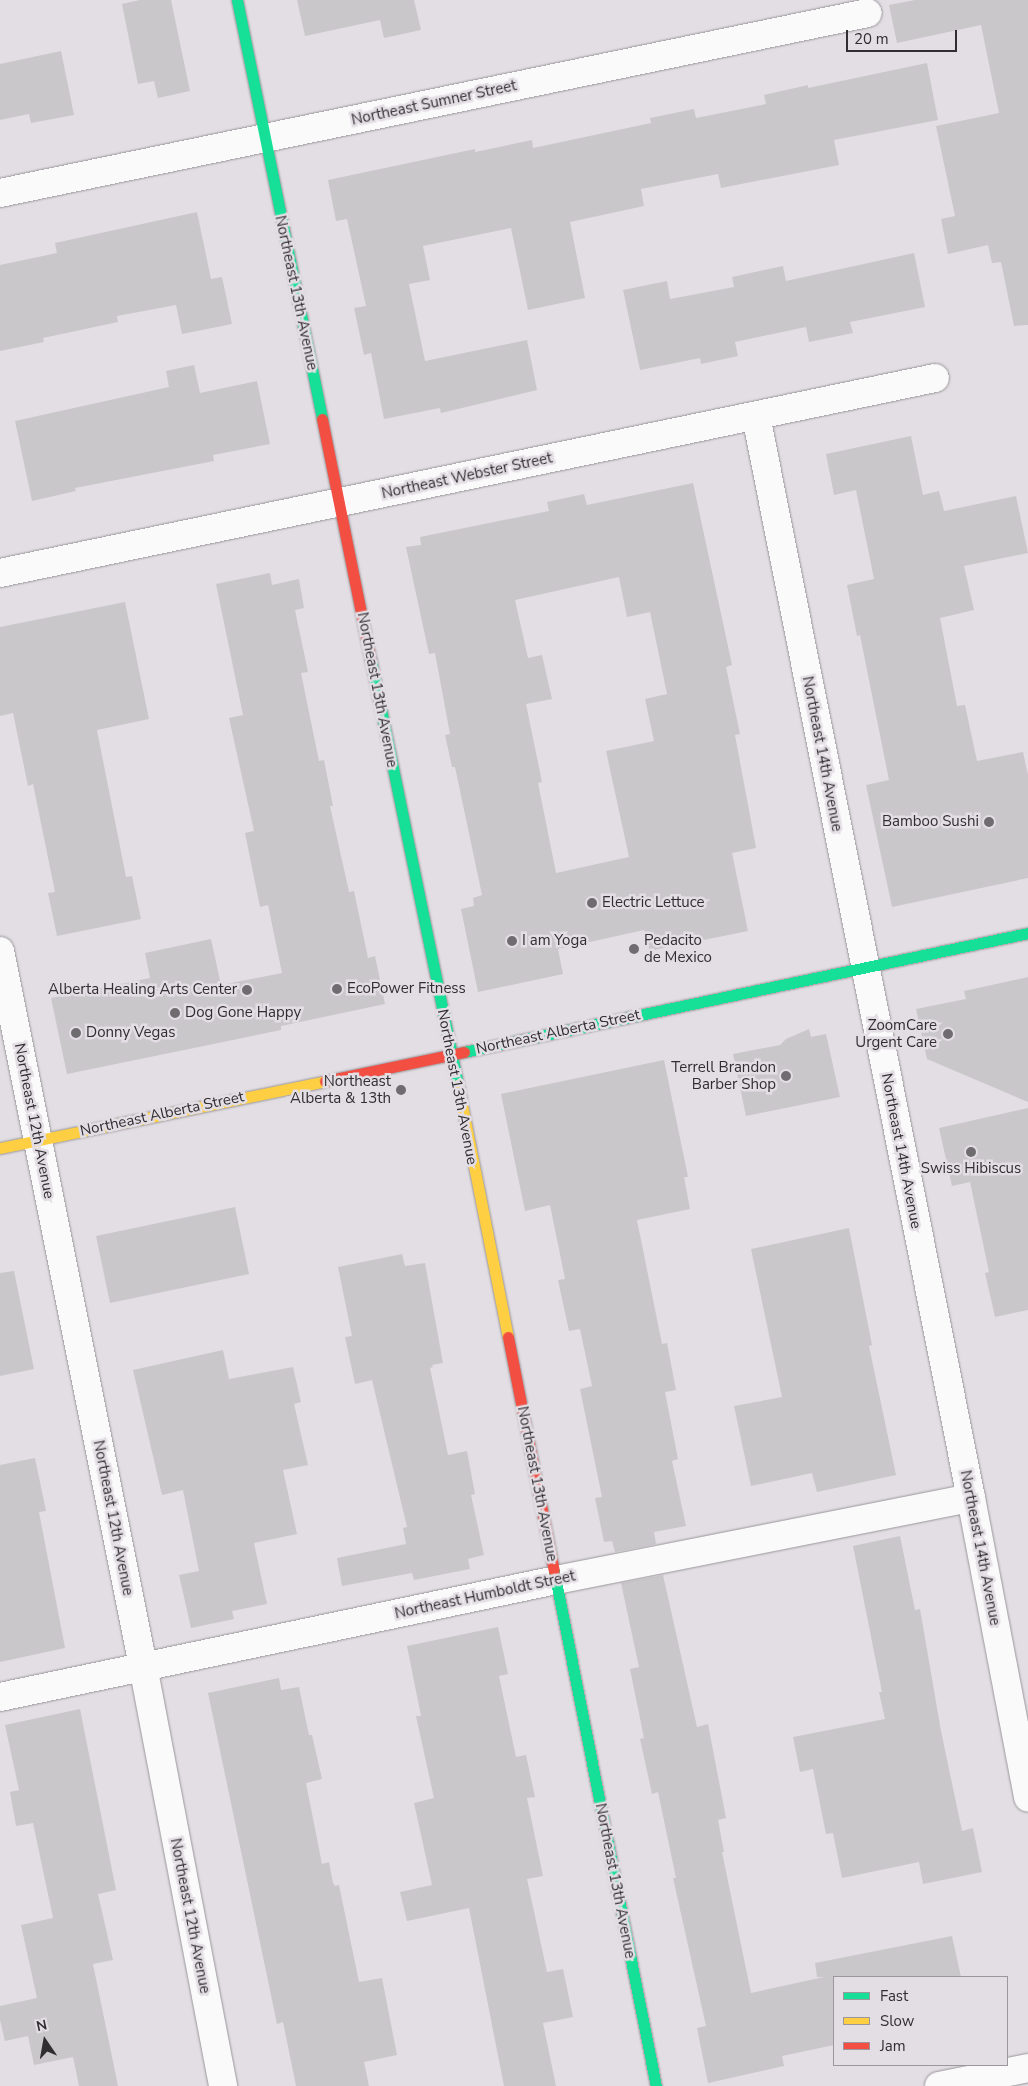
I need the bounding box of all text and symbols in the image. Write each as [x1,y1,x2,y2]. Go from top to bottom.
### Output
scale bar [848,20,959,52]
text: 20 m [854,29,889,49]
street label: Northeast Sumner Street [350,77,518,129]
street label: Northeast 13th Avenue [271,214,321,372]
street label: Northeast Webster Street [380,449,554,503]
street label: Northeast 13th Avenue [353,611,401,769]
street label: Northeast 14th Avenue [798,675,846,833]
place label: Bamboo Sushi [882,813,979,831]
marker: Bamboo Sushi [983,816,995,828]
place label: Electric Lettuce [602,894,704,912]
marker: Electric Lettuce [586,897,598,909]
place label: Pedacito de Mexico [644,931,712,966]
place label: I am Yoga [522,932,587,950]
marker: I am Yoga [506,935,518,947]
marker: Pedacito de Mexico [628,943,640,955]
place label: EcoPower Fitness [347,980,466,998]
place label: Alberta Healing Arts Center [48,981,237,999]
marker: EcoPower Fitness [331,983,343,995]
marker: Alberta Healing Arts Center [241,984,253,996]
place label: Dog Gone Happy [185,1004,301,1022]
street label: Northeast Alberta Street [474,1006,642,1058]
marker: Dog Gone Happy [169,1007,181,1019]
street label: Northeast 13th Avenue [433,1008,481,1166]
place label: ZoomCare Urgent Care [855,1016,937,1051]
place label: Donny Vegas [86,1024,175,1042]
marker: Donny Vegas [70,1027,82,1039]
marker: ZoomCare Urgent Care [941,1027,955,1041]
street label: Northeast 12th Avenue [10,1042,58,1200]
place label: Terrell Brandon Barber Shop [671,1058,776,1093]
marker: Terrell Brandon Barber Shop [780,1070,792,1082]
place label: Northeast Alberta & 13th [290,1072,391,1107]
street label: Northeast 14th Avenue [877,1072,925,1230]
marker: Northeast Alberta & 13th [395,1084,407,1096]
street label: Northeast Alberta Street [78,1088,246,1140]
marker: Swiss Hibiscus [965,1146,977,1158]
place label: Swiss Hibiscus [921,1160,1021,1178]
street label: Northeast 13th Avenue [513,1405,561,1563]
street label: Northeast 12th Avenue [89,1439,137,1597]
street label: Northeast 14th Avenue [956,1469,1004,1627]
street label: Northeast Humboldt Street [393,1567,577,1623]
street label: Northeast 13th Avenue [591,1802,639,1960]
street label: Northeast 12th Avenue [166,1837,214,1995]
legend [833,1976,1008,2066]
text: Fast [880,1986,908,2006]
text: Slow [880,2011,914,2031]
text: N [35,2015,49,2036]
north arrow [20,2016,70,2066]
text: Jam [880,2036,906,2056]

